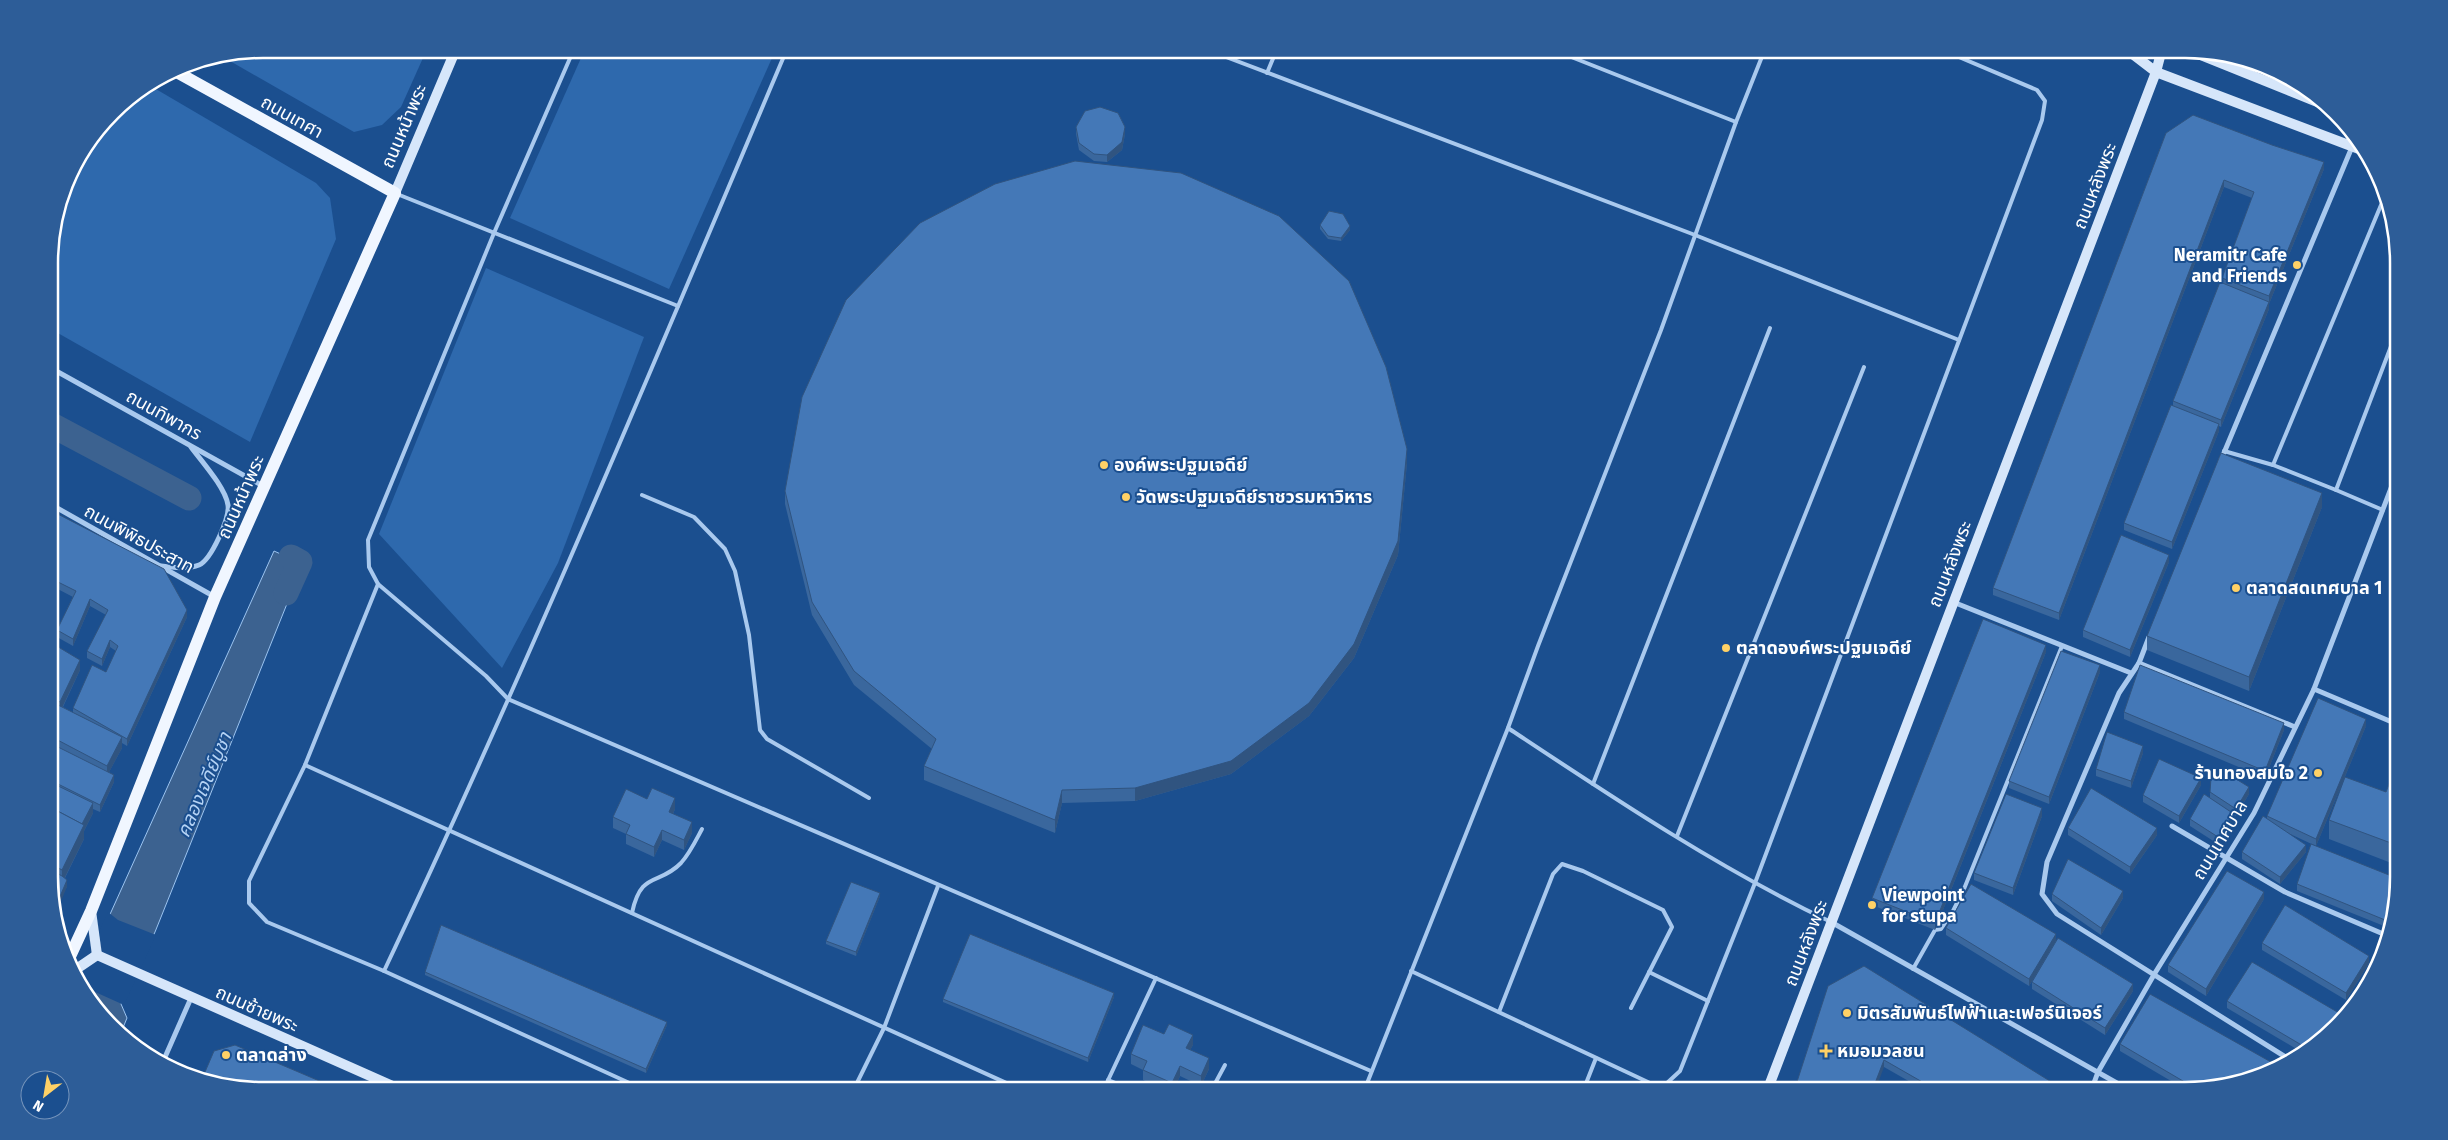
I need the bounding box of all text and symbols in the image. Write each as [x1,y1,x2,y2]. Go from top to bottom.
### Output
street label: ถนนหน้าพระ [376,81,432,171]
street label: ถนนเทศา [257,91,327,143]
street label: ถนนหลังพระ [2068,140,2122,232]
place label: Neramitr Cafe and Friends [2174,244,2287,287]
marker: Neramitr Cafe and Friends [2291,259,2303,271]
street label: ถนนทิพากร [122,385,206,445]
street label: ถนนหน้าพระ [213,452,269,542]
place label: องค์พระปฐมเจดีย์ [1114,454,1248,476]
marker: องค์พระปฐมเจดีย์ [1098,459,1110,471]
place label: วัดพระปฐมเจดีย์ราชวรมหาวิหาร [1136,486,1372,508]
marker: วัดพระปฐมเจดีย์ราชวรมหาวิหาร [1120,491,1132,503]
street label: ถนนพิพิธประสาท [80,500,198,578]
street label: ถนนหลังพระ [1923,518,1977,610]
place label: ตลาดสดเทศบาล 1 [2246,577,2382,599]
marker: ตลาดสดเทศบาล 1 [2230,582,2242,594]
place label: ตลาดองค์พระปฐมเจดีย์ [1736,637,1911,659]
marker: ตลาดองค์พระปฐมเจดีย์ [1720,642,1732,654]
water label: คลองเจดีย์บูชา [172,728,238,841]
place label: ร้านทองสมใจ 2 [2195,762,2308,784]
marker: ร้านทองสมใจ 2 [2312,767,2324,779]
street label: ถนนเทศบาล [2188,796,2252,884]
place label: Viewpoint for stupa [1881,884,1965,927]
street label: ถนนหลังพระ [1779,897,1833,989]
marker: Viewpoint for stupa [1866,899,1878,911]
street label: ถนนซ้ายพระ [212,981,302,1037]
place label: มิตรสัมพันธ์ไฟฟ้าและเฟอร์นิเจอร์ [1857,1002,2102,1024]
marker: มิตรสัมพันธ์ไฟฟ้าและเฟอร์นิเจอร์ [1841,1007,1853,1019]
place label: หมอมวลชน [1837,1040,1925,1062]
place label: ตลาดล่าง [236,1044,307,1066]
marker: หมอมวลชน [1819,1044,1833,1058]
marker: ตลาดล่าง [220,1049,232,1061]
north arrow [20,1070,70,1120]
text: N [30,1096,47,1115]

